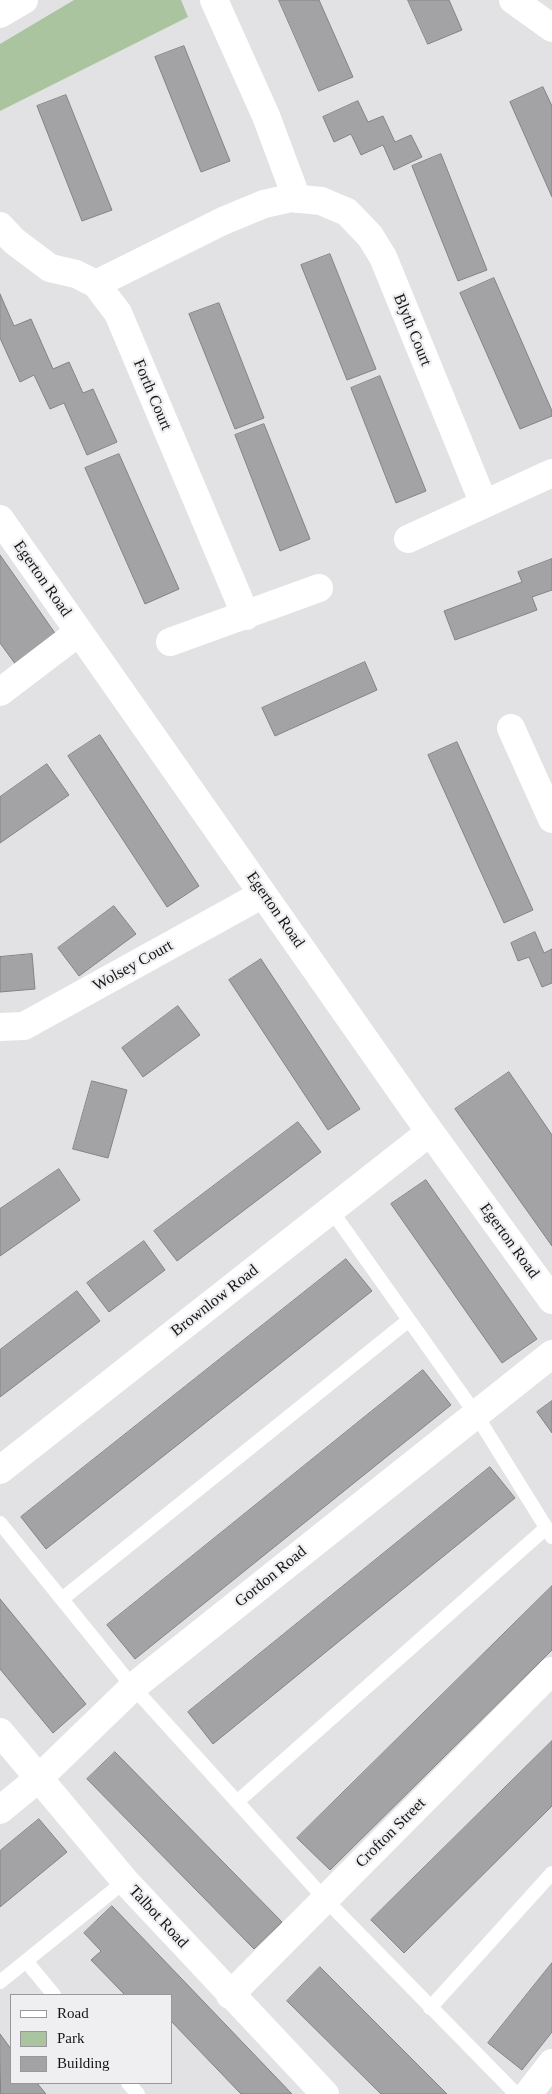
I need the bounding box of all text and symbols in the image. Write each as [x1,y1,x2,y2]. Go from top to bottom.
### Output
street label: Blyth Court [389,291,435,369]
street label: Forth Court [128,357,176,433]
street label: Egerton Road [9,537,75,621]
street label: Egerton Road [242,868,308,952]
street label: Wolsey Court [90,936,176,996]
street label: Egerton Road [475,1200,543,1282]
street label: Brownlow Road [168,1261,262,1341]
street label: Gordon Road [231,1542,311,1612]
street label: Crofton Street [352,1794,430,1872]
street label: Talbot Road [124,1882,192,1952]
legend [10,1994,172,2084]
text: Road [57,2005,89,2021]
text: Park [57,2030,85,2046]
text: Building [57,2055,110,2071]

